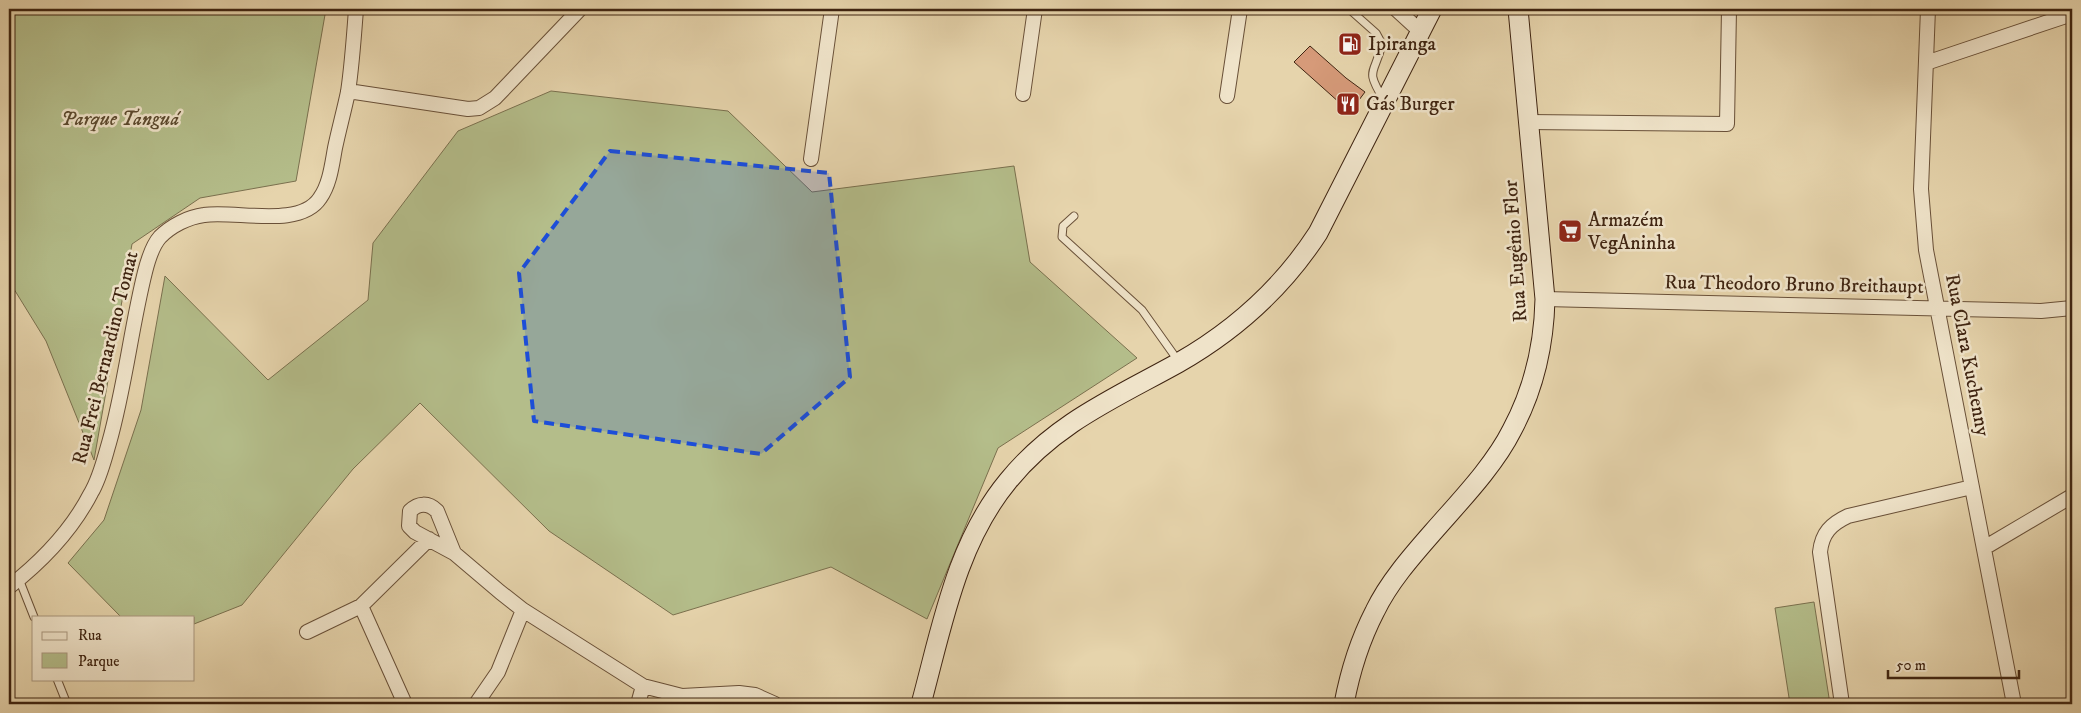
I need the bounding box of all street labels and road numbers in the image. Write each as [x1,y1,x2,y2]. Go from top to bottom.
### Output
street label: Rua Eugênio Flor [1499,179,1533,323]
street label: Rua Frei Bernardino Tomat [67,249,145,467]
street label: Rua Theodoro Bruno Breithaupt [1664,270,1924,300]
street label: Rua Clara Kuchenny [1939,272,1995,439]

